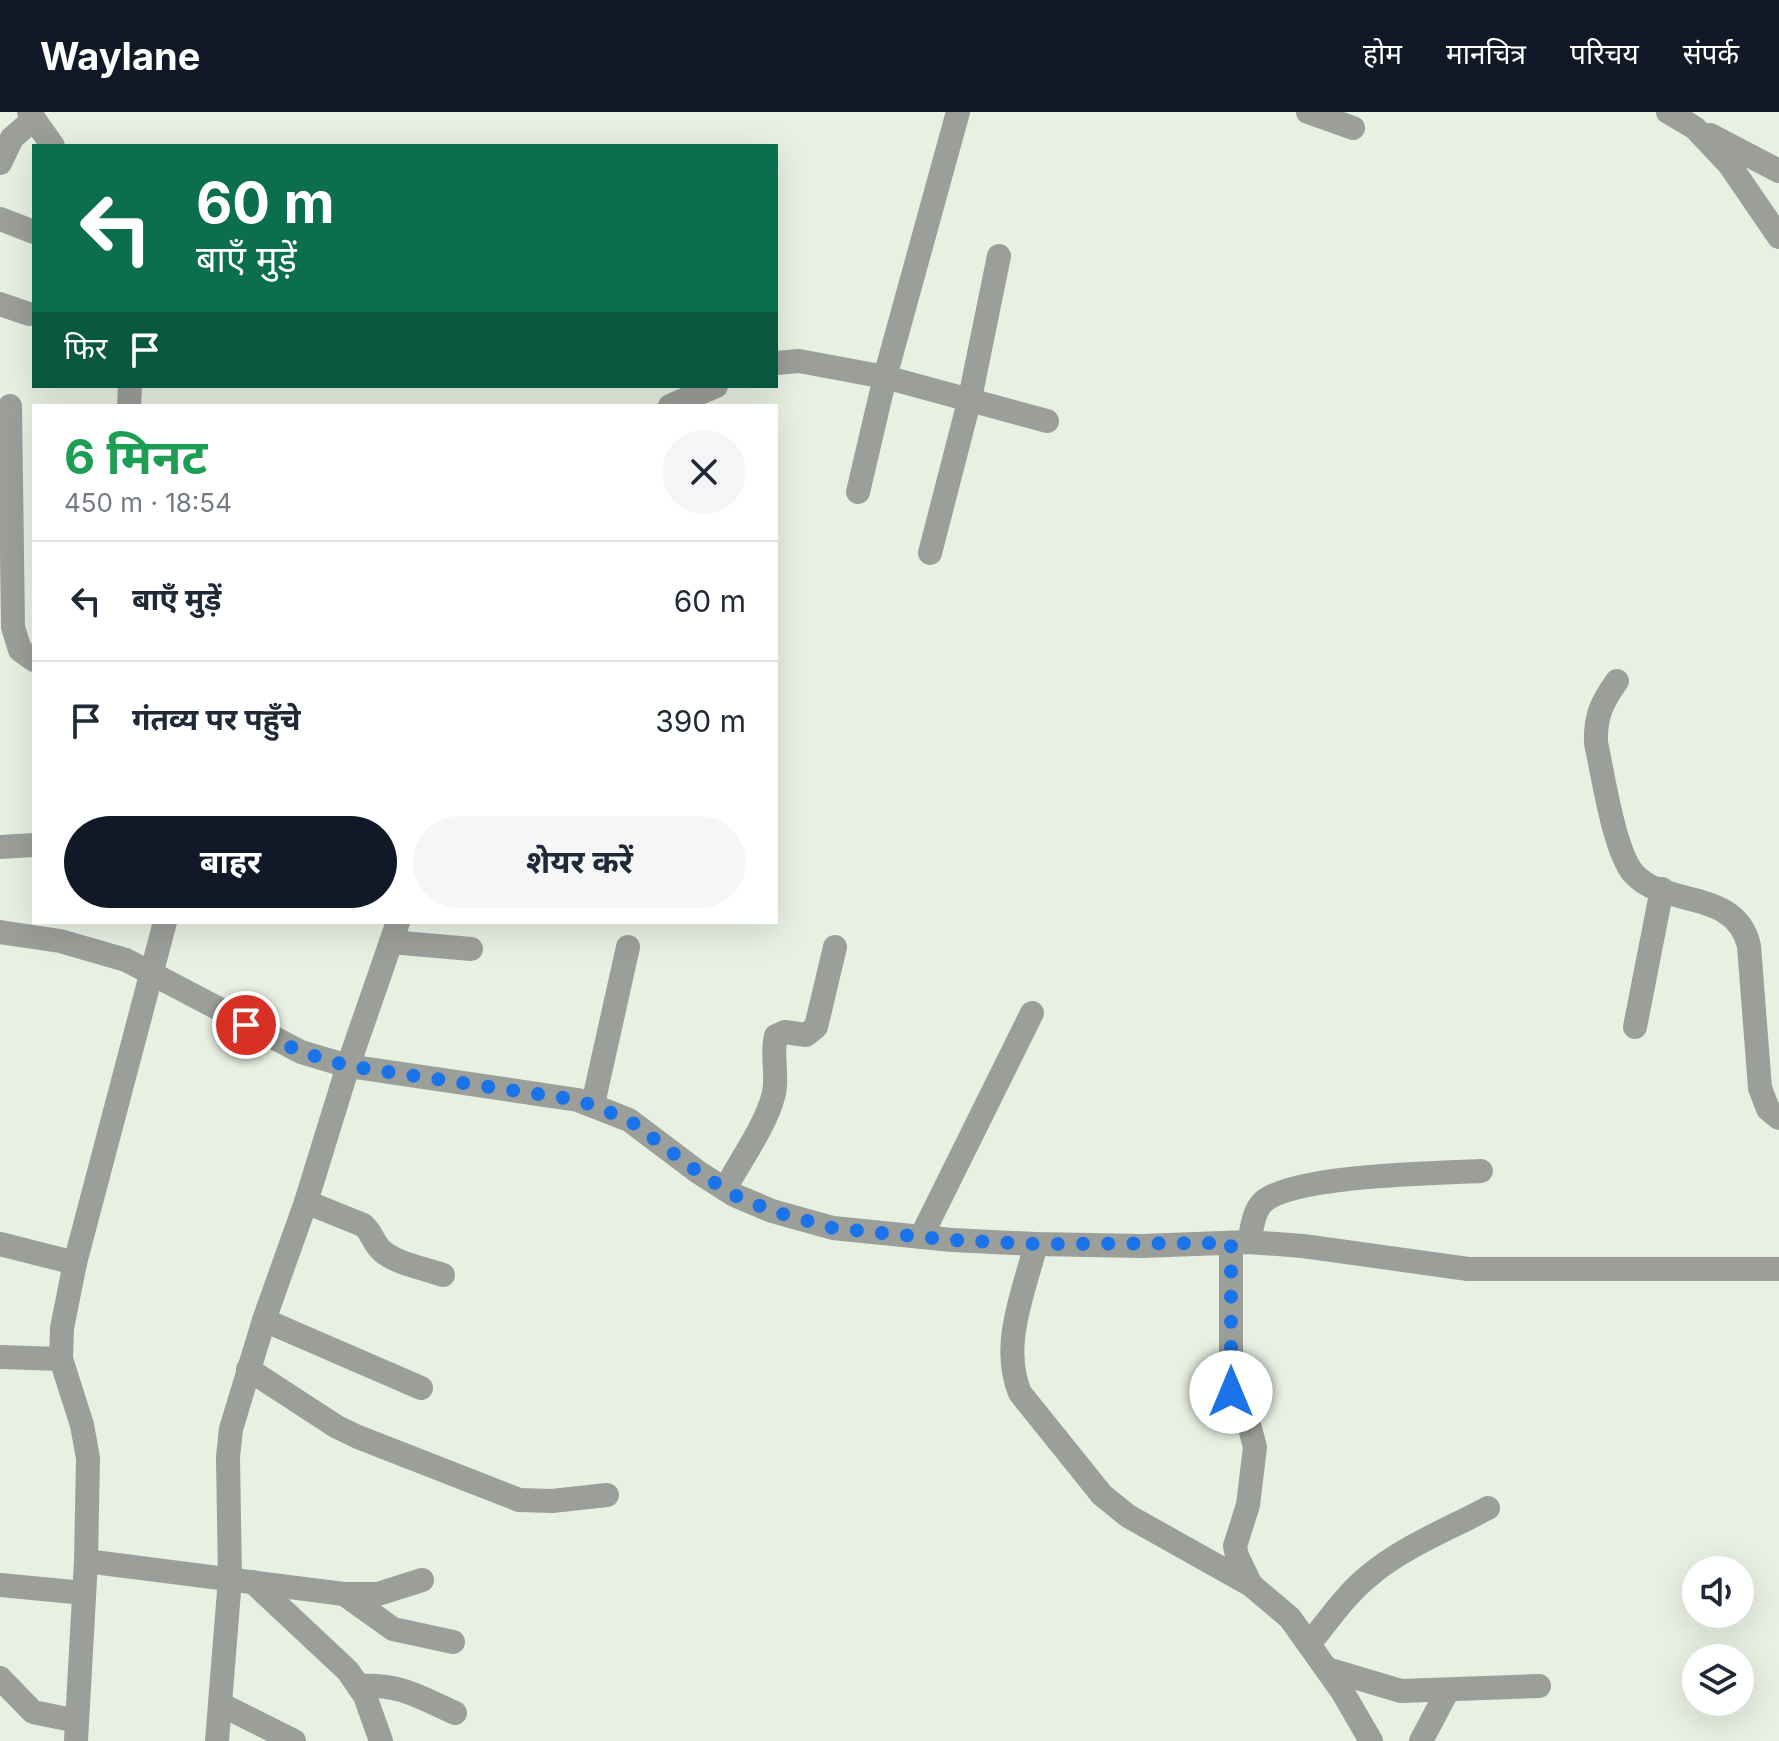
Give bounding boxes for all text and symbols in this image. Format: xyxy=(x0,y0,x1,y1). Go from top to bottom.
text: Waylane xyxy=(40,33,200,79)
text: होम xyxy=(1363,37,1402,71)
text: मानचित्र xyxy=(1446,37,1526,71)
text: परिचय xyxy=(1570,37,1639,71)
text: संपर्क xyxy=(1683,37,1739,71)
text: 60 m xyxy=(196,169,335,237)
icon: left xyxy=(64,176,168,280)
text: बाएँ मुड़ें xyxy=(196,237,297,281)
icon: arrive xyxy=(123,328,167,372)
text: फिर xyxy=(64,330,107,366)
text: 6 मिनट xyxy=(64,427,207,486)
button: close xyxy=(662,430,746,514)
text: 450 m · 18:54 xyxy=(64,487,232,518)
icon: left xyxy=(64,579,108,623)
text: बाएँ मुड़ें xyxy=(132,581,221,617)
text: 60 m xyxy=(674,583,746,619)
icon: arrive xyxy=(64,699,108,743)
text: गंतव्य पर पहुँचे xyxy=(132,701,300,737)
text: 390 m xyxy=(655,703,746,739)
button: बाहर xyxy=(64,816,397,908)
button: शेयर करें xyxy=(413,816,746,908)
pin xyxy=(212,991,280,1059)
icon: arrive xyxy=(224,1003,268,1047)
position arrow xyxy=(1189,1350,1273,1434)
map controls xyxy=(1682,1556,1754,1716)
button: sound xyxy=(1682,1556,1754,1628)
button: layers xyxy=(1682,1644,1754,1716)

